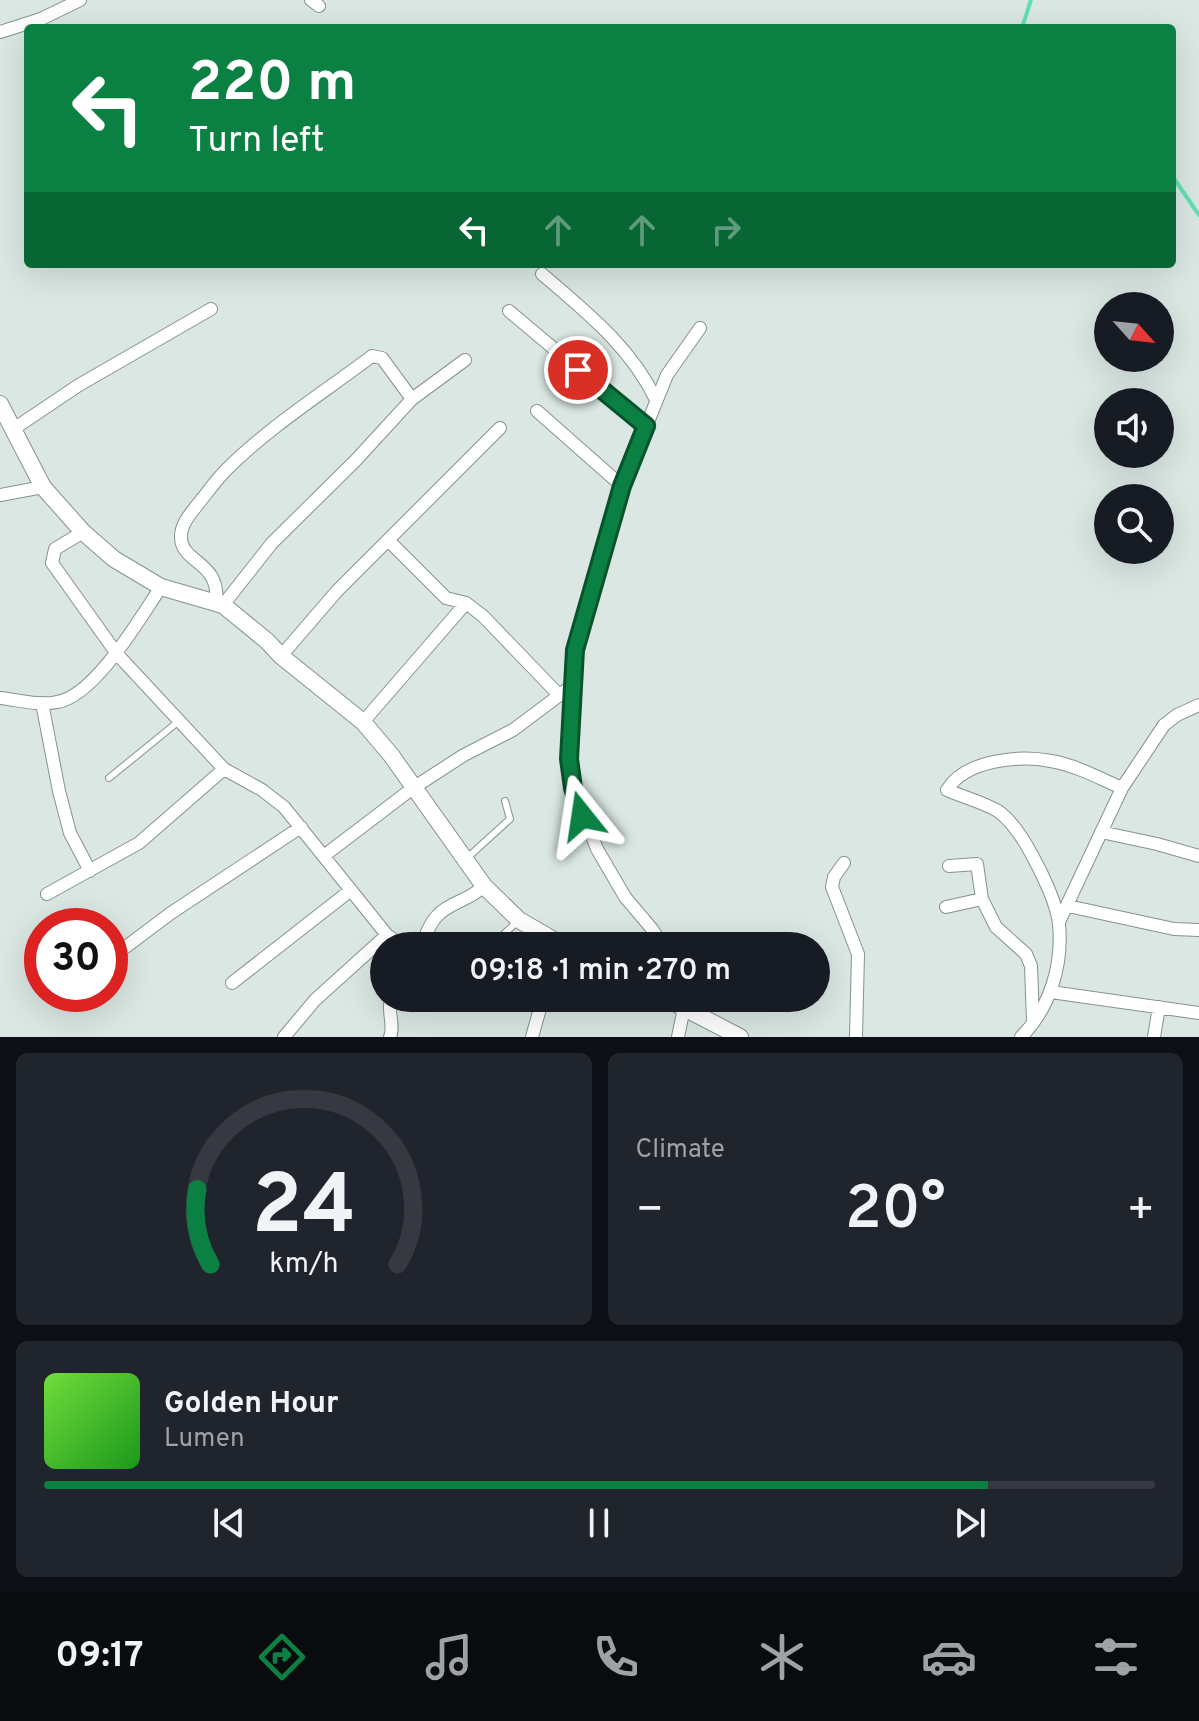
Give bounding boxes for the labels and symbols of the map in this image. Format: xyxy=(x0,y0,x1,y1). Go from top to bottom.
north arrow xyxy=(1094,292,1174,372)
pin xyxy=(544,336,612,404)
position arrow xyxy=(540,774,624,858)
speed limit sign: 30 xyxy=(24,908,128,1012)

